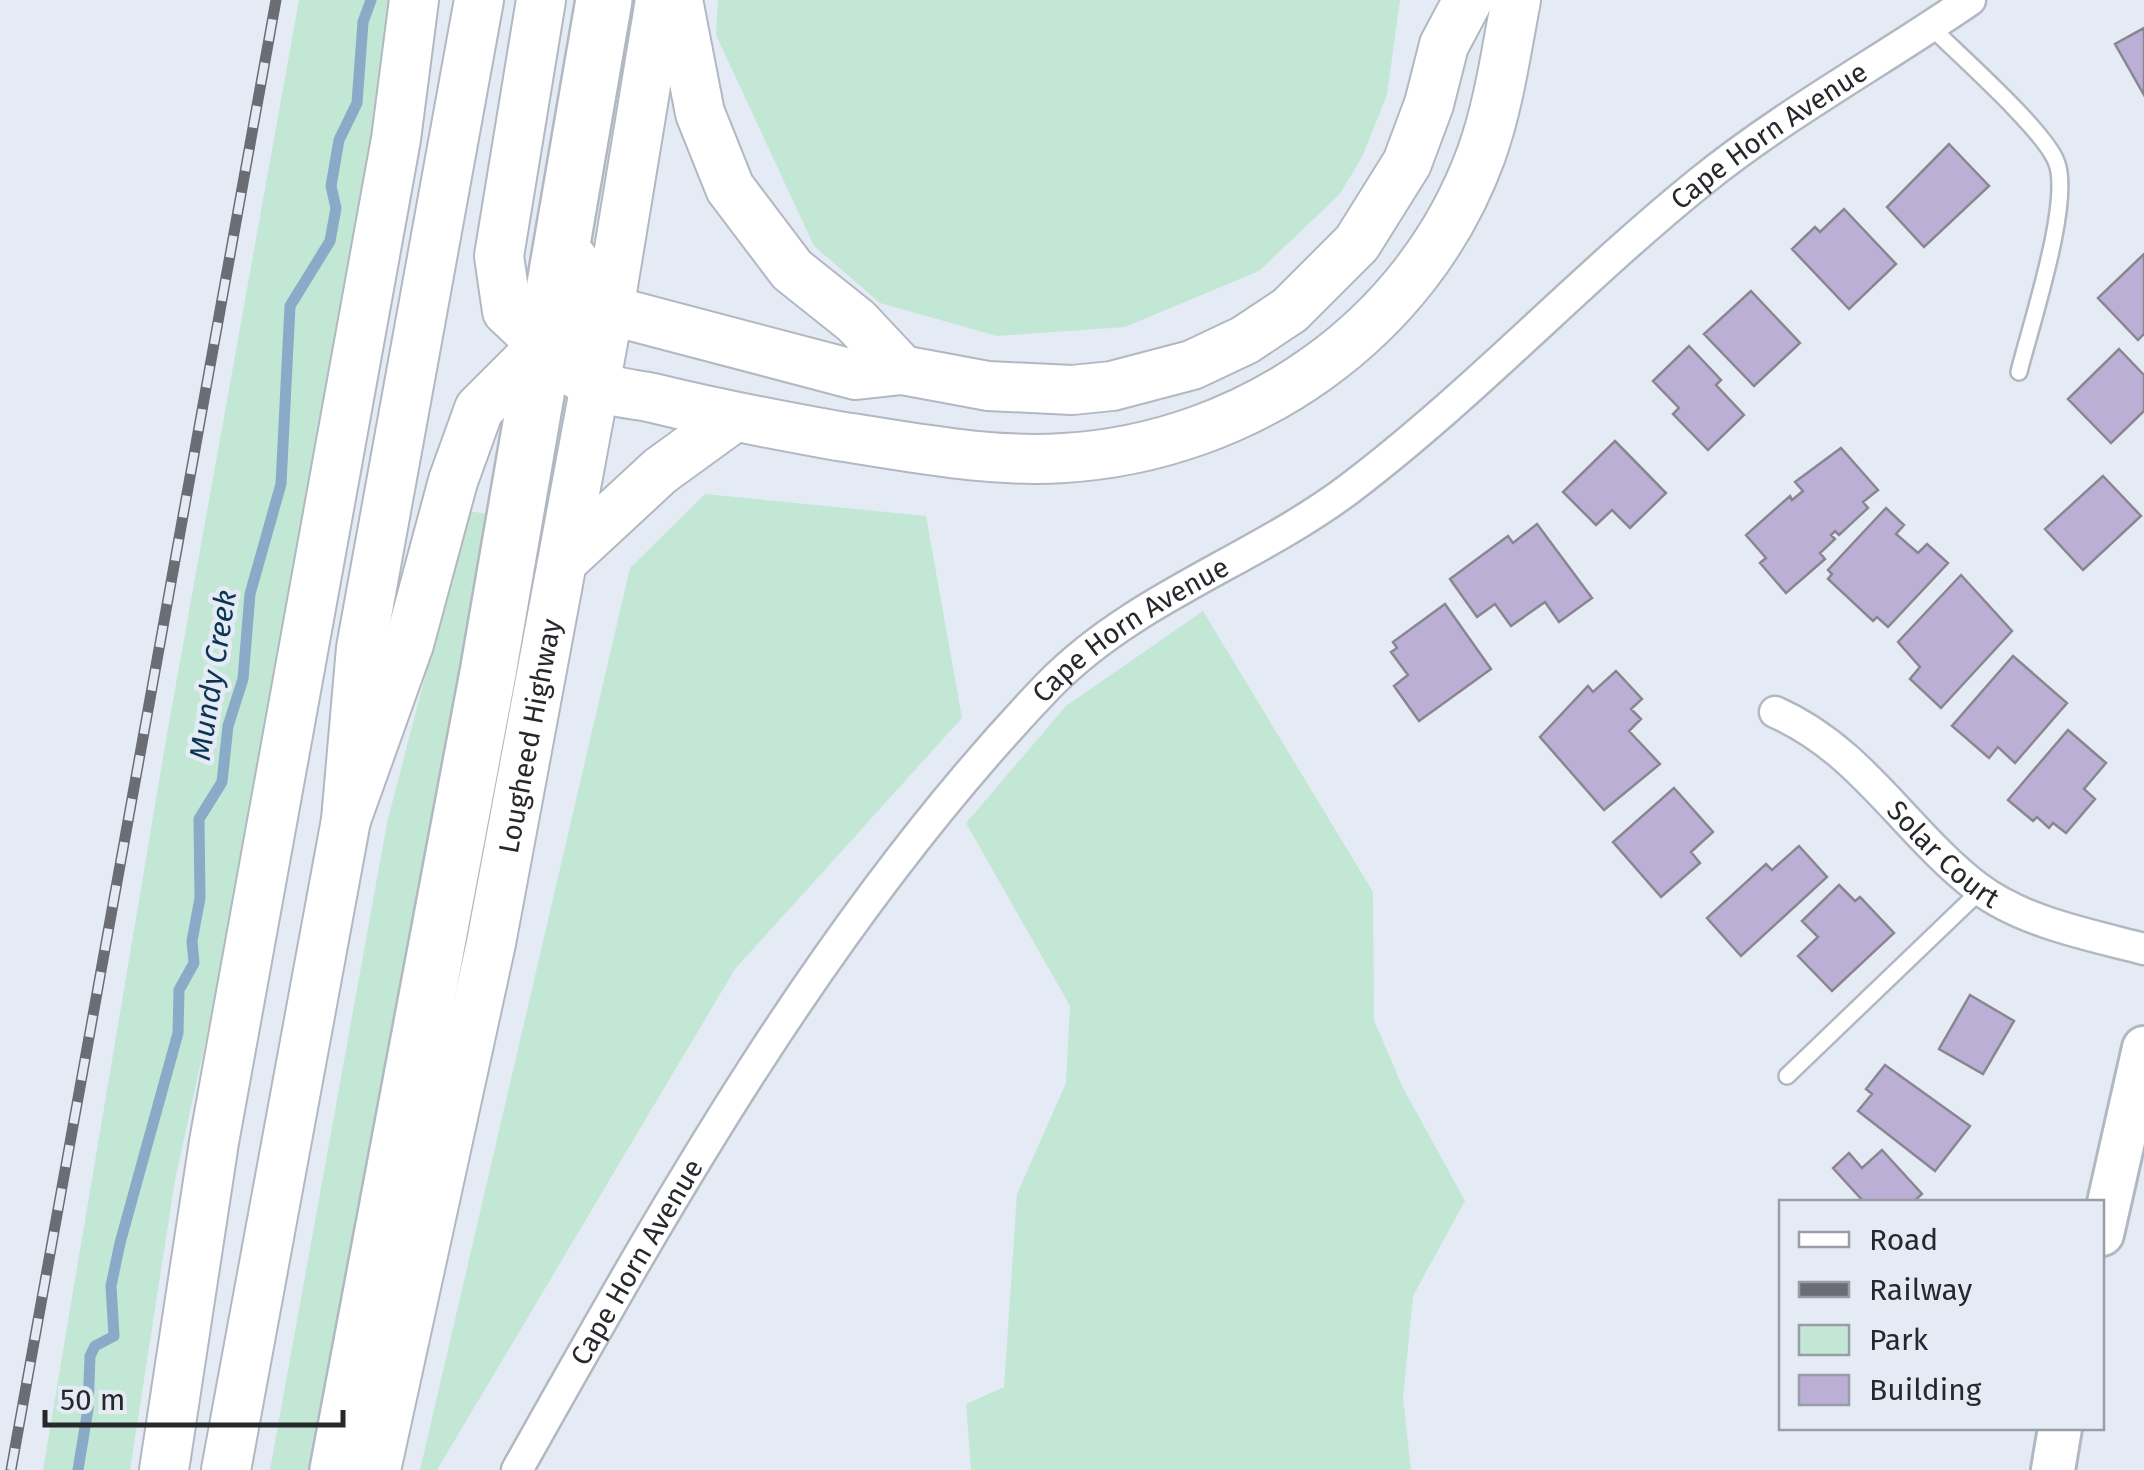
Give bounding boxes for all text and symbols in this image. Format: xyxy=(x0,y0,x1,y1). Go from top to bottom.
street label: Cape Horn Avenue xyxy=(1664,55,1873,216)
street label: Cape Horn Avenue xyxy=(1025,550,1234,709)
water label: Mundy Creek xyxy=(182,587,244,763)
street label: Lougheed Highway xyxy=(492,616,568,856)
street label: Solar Court xyxy=(1881,794,2006,915)
street label: Cape Horn Avenue xyxy=(563,1153,709,1371)
legend xyxy=(1779,1200,2104,1430)
text: Road xyxy=(1869,1222,1938,1258)
text: Railway xyxy=(1869,1272,1972,1308)
text: Park xyxy=(1869,1322,1929,1358)
scale bar xyxy=(45,1365,342,1427)
text: Building xyxy=(1869,1372,1982,1408)
text: 50 m xyxy=(60,1382,125,1418)

